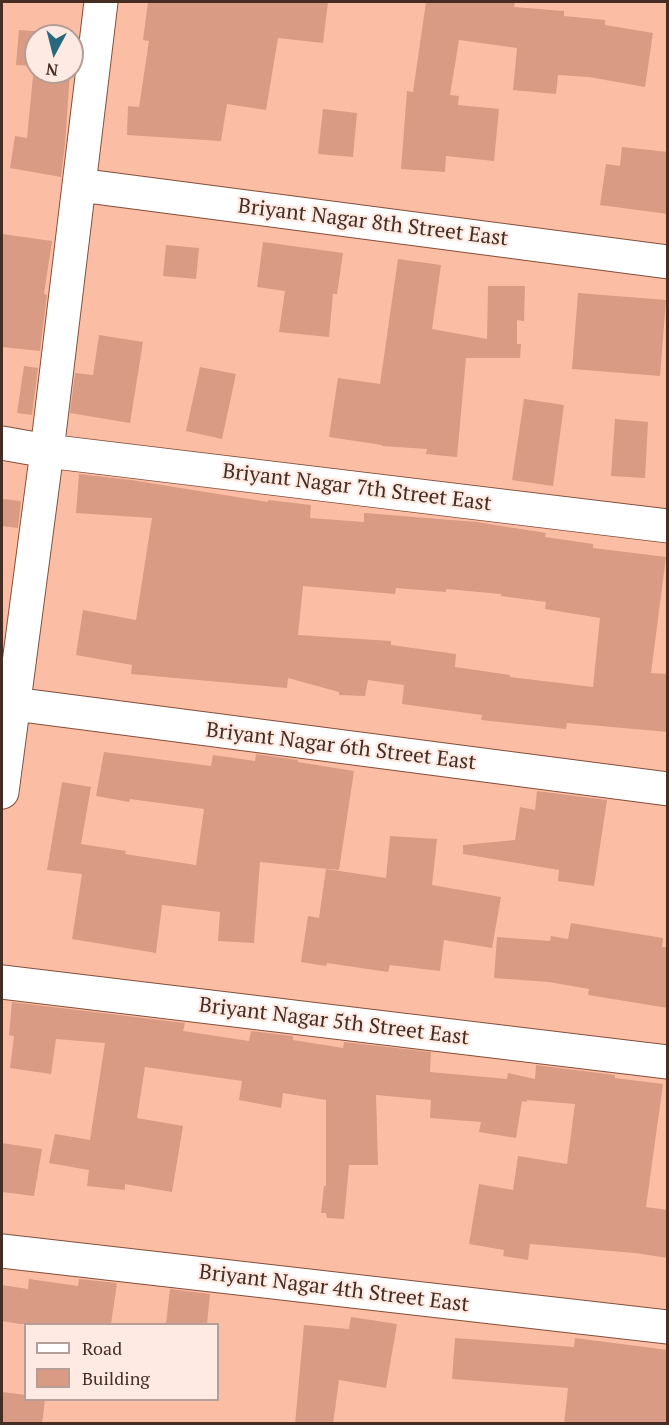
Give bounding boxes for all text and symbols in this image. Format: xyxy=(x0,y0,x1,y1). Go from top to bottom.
north arrow xyxy=(24,24,84,84)
text: N xyxy=(45,58,59,82)
street label: Briyant Nagar 8th Street East xyxy=(237,194,509,252)
street label: Briyant Nagar 7th Street East xyxy=(221,459,493,517)
street label: Briyant Nagar 6th Street East xyxy=(205,718,477,776)
street label: Briyant Nagar 5th Street East xyxy=(198,993,470,1051)
street label: Briyant Nagar 4th Street East xyxy=(198,1260,470,1318)
legend xyxy=(24,1323,219,1401)
text: Road xyxy=(82,1336,122,1360)
text: Building xyxy=(82,1366,150,1390)

